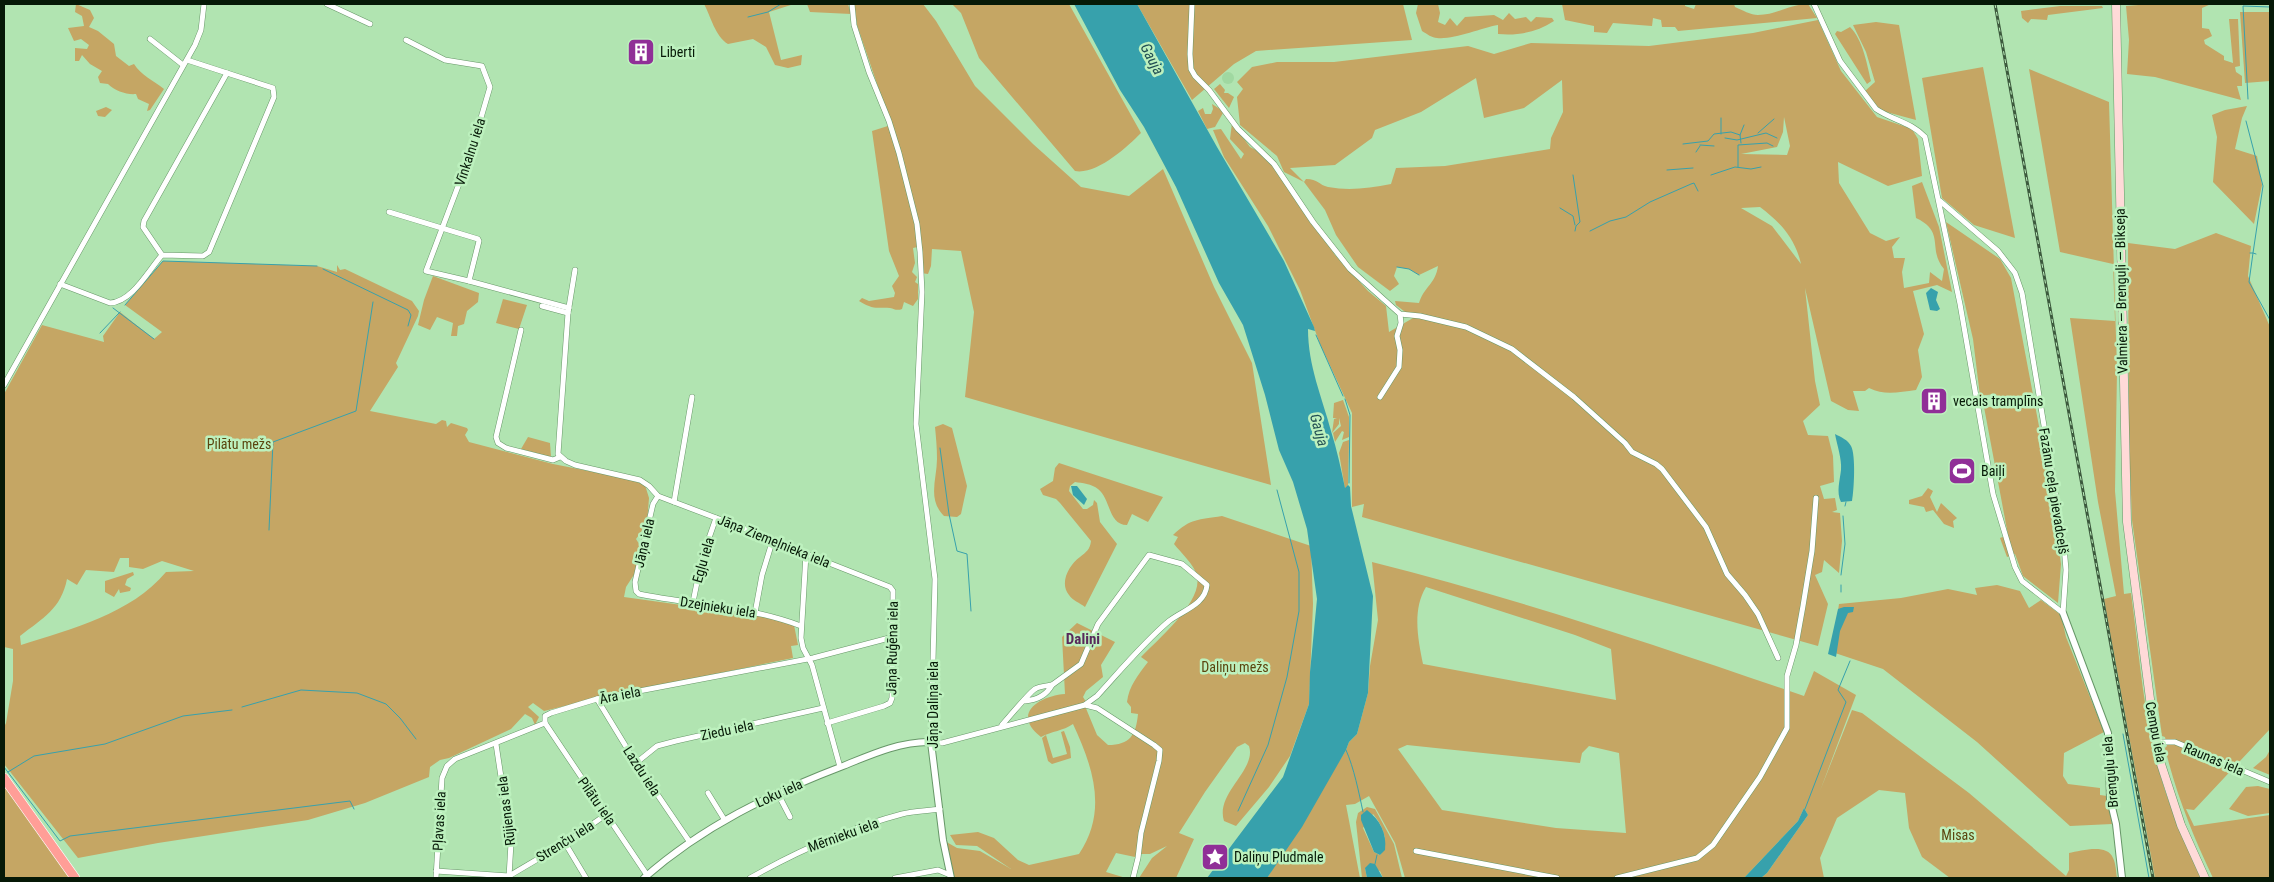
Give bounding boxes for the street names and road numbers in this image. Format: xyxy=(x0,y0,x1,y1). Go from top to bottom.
street label: Vīnkalnu iela xyxy=(451,116,489,188)
street label: Valmiera — Brenguļi — Bikseja xyxy=(2112,208,2131,374)
street label: Fazānu ceļa pievadceļš xyxy=(2035,427,2072,555)
street label: Jāņa Ziemeļnieka iela xyxy=(715,511,833,572)
street label: Jāņa iela xyxy=(631,517,658,569)
street label: Egļu iela xyxy=(689,535,718,585)
street label: Dzejnieku iela xyxy=(679,593,757,621)
street label: Jāņa Ruģēna iela xyxy=(883,601,902,695)
street label: Jāņa Daliņa iela xyxy=(925,661,942,749)
street label: Āra iela xyxy=(598,683,642,707)
street label: Cempu iela xyxy=(2142,700,2170,764)
street label: Ziedu iela xyxy=(699,717,755,743)
street label: Brenguļu iela xyxy=(2099,736,2122,808)
street label: Raunas iela xyxy=(2182,739,2246,779)
street label: Lazdu iela xyxy=(620,743,664,799)
street label: Pilātu iela xyxy=(575,774,619,828)
street label: Rūjienas iela xyxy=(494,775,518,847)
street label: Loku iela xyxy=(753,776,805,810)
street label: Pļavas iela xyxy=(429,791,450,851)
street label: Mērnieku iela xyxy=(806,815,880,855)
street label: Strenču iela xyxy=(533,817,597,865)

